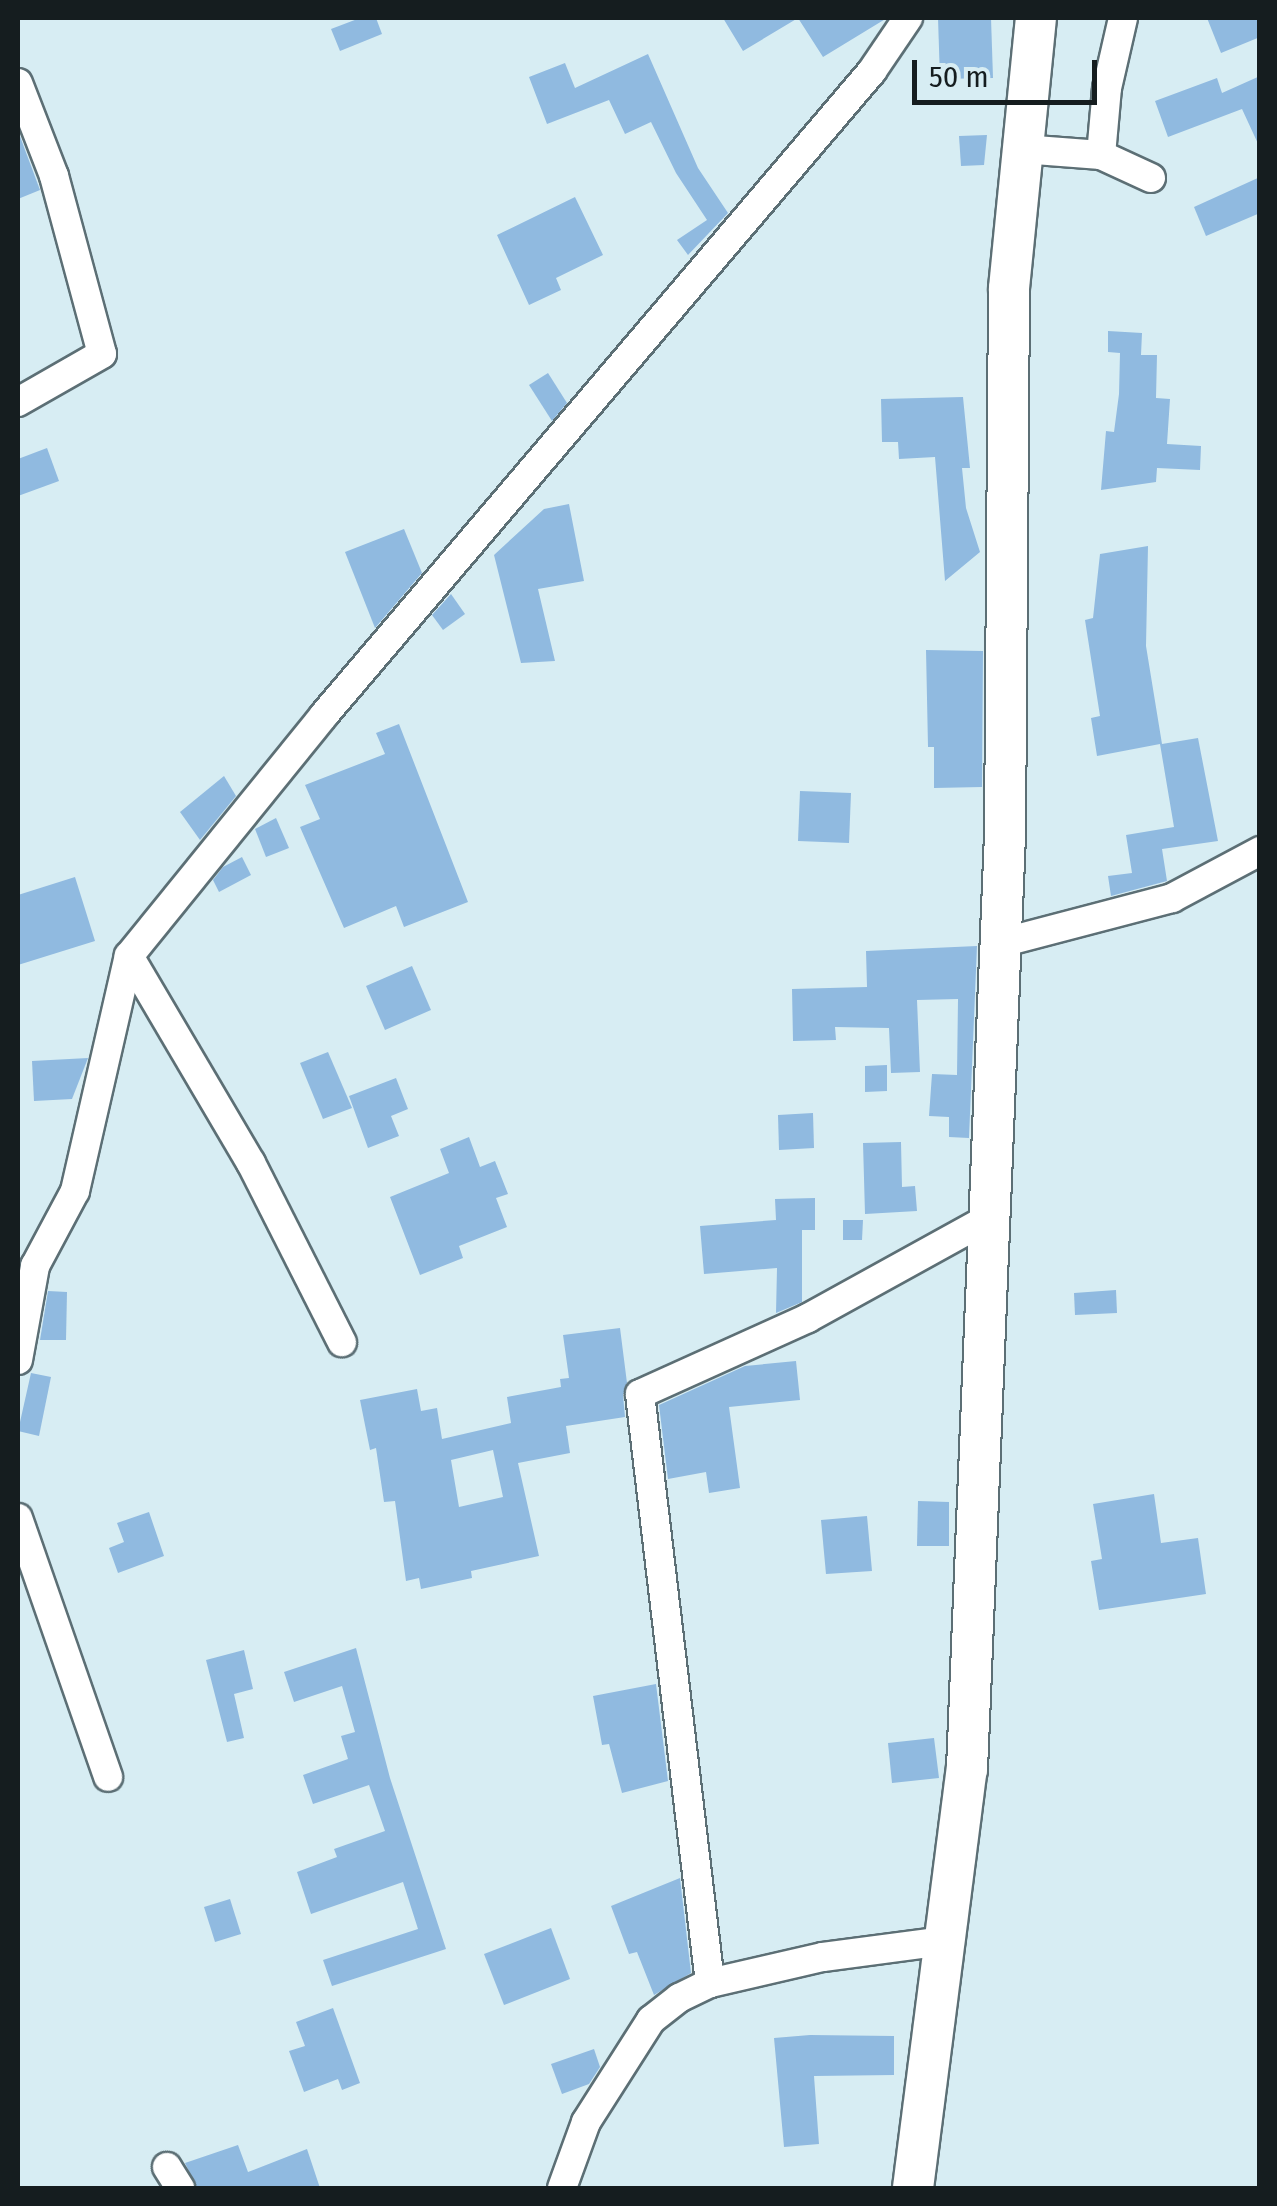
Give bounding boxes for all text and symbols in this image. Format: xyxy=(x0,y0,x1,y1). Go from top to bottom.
scale bar xyxy=(917,40,1102,102)
text: 50 m xyxy=(929,59,989,95)

